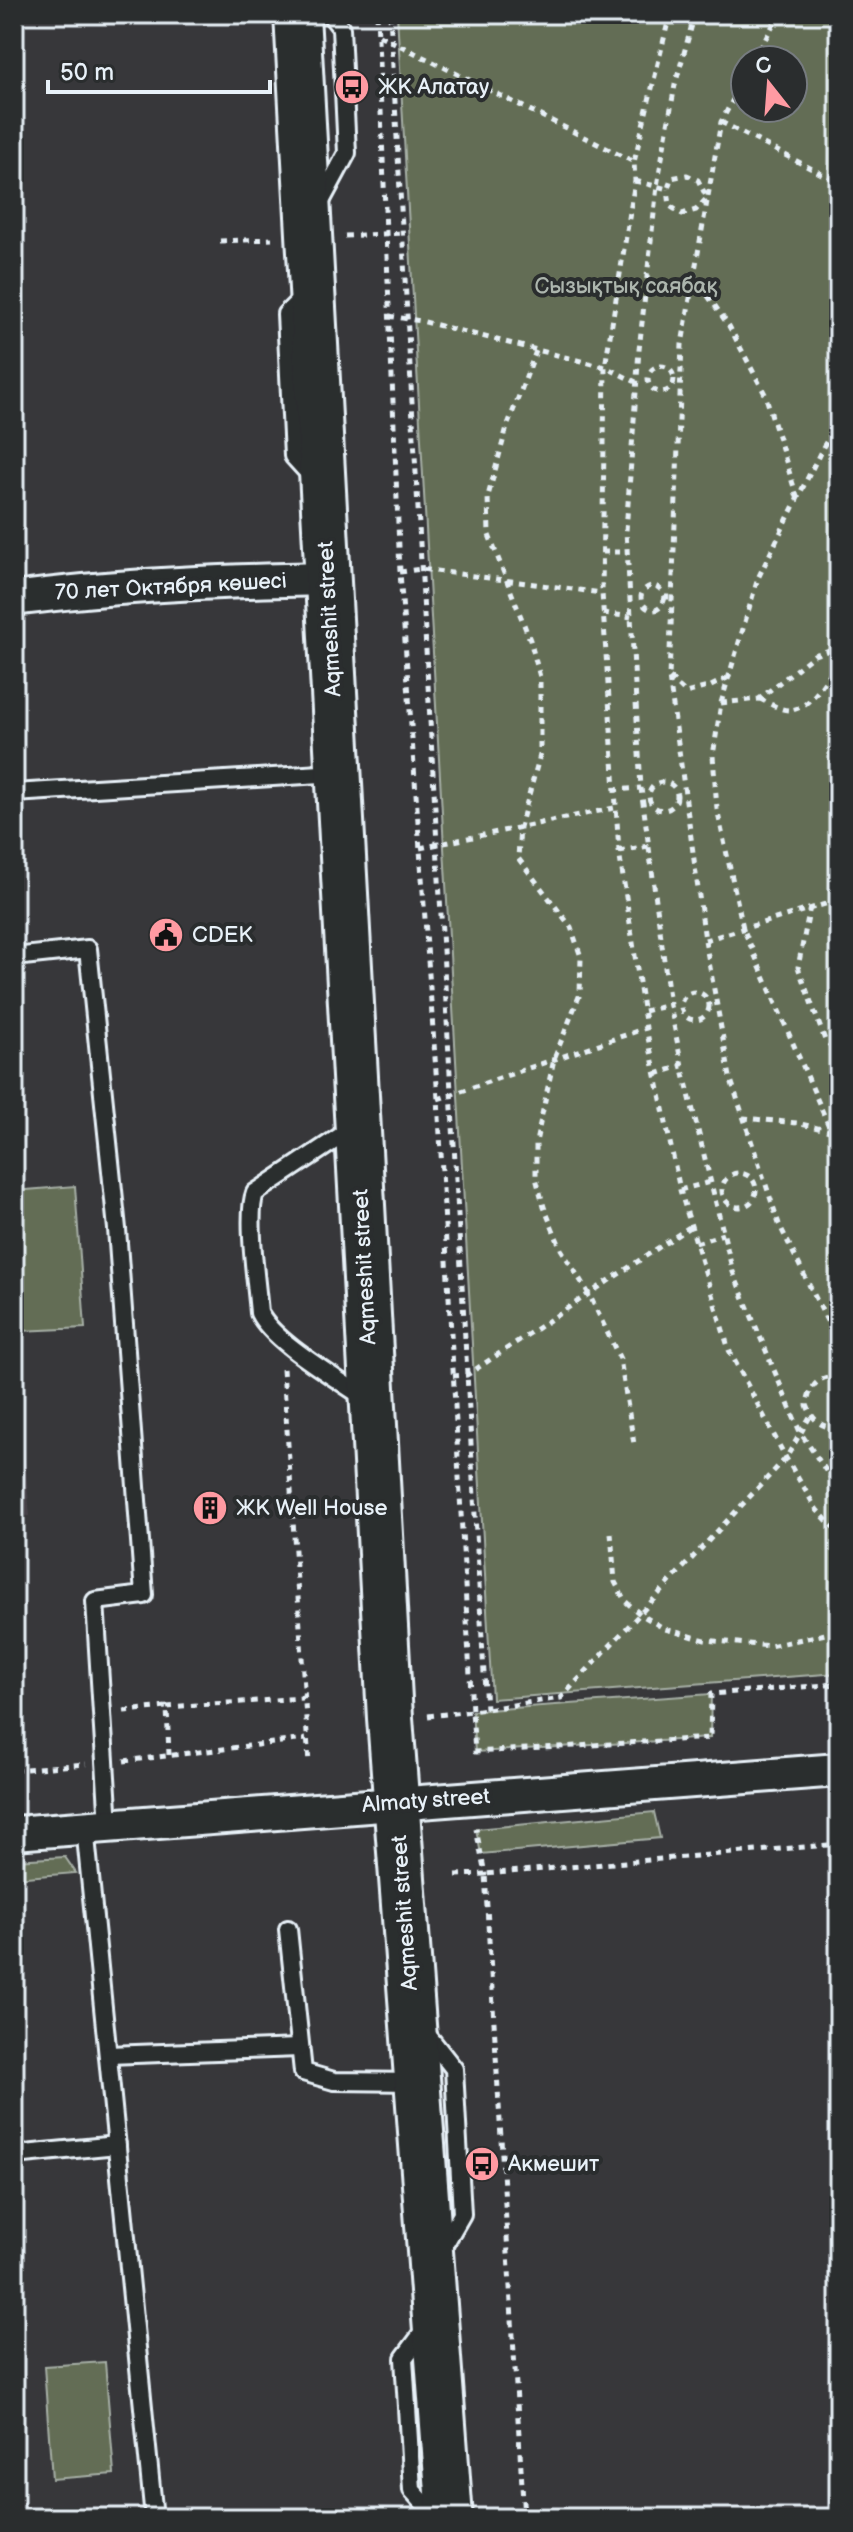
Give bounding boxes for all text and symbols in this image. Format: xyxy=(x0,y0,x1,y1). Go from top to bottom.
scale bar xyxy=(48,44,270,94)
north arrow xyxy=(729,44,809,124)
text: С xyxy=(752,51,775,81)
text: 50 m xyxy=(60,58,114,87)
bus stop icon: ЖК Алатау xyxy=(333,68,371,106)
place label: ЖК Алатау xyxy=(378,74,489,101)
park label: Сызықтық саябақ xyxy=(534,273,718,300)
street label: Aqmeshit street xyxy=(312,540,348,698)
street label: 70 лет Октября көшесі xyxy=(54,567,288,607)
public building icon: CDEK xyxy=(147,916,185,954)
place label: CDEK xyxy=(192,922,253,949)
street label: Aqmeshit street xyxy=(347,1188,383,1346)
building icon: ЖК Well House xyxy=(191,1489,229,1527)
place label: ЖК Well House xyxy=(236,1495,388,1522)
street label: Almaty street xyxy=(361,1783,491,1819)
street label: Aqmeshit street xyxy=(386,1834,424,1992)
bus stop icon: Акмешит xyxy=(463,2145,501,2183)
place label: Акмешит xyxy=(507,2151,600,2178)

